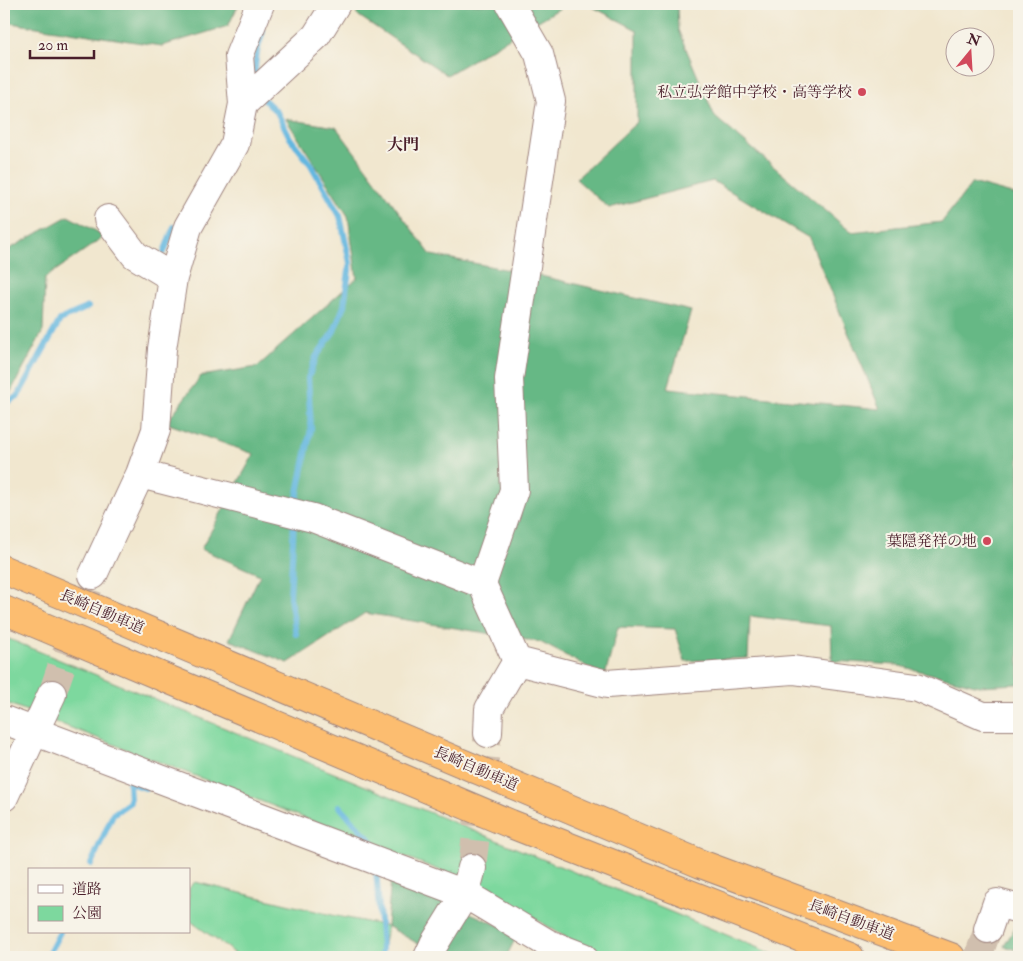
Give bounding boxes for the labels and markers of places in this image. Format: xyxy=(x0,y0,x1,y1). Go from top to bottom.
place label: 私立弘学館中学校・高等学校 xyxy=(657,83,852,102)
marker: 私立弘学館中学校・高等学校 xyxy=(856,86,868,98)
place label: 葉隠発祥の地 xyxy=(887,532,977,551)
marker: 葉隠発祥の地 xyxy=(981,535,993,547)

